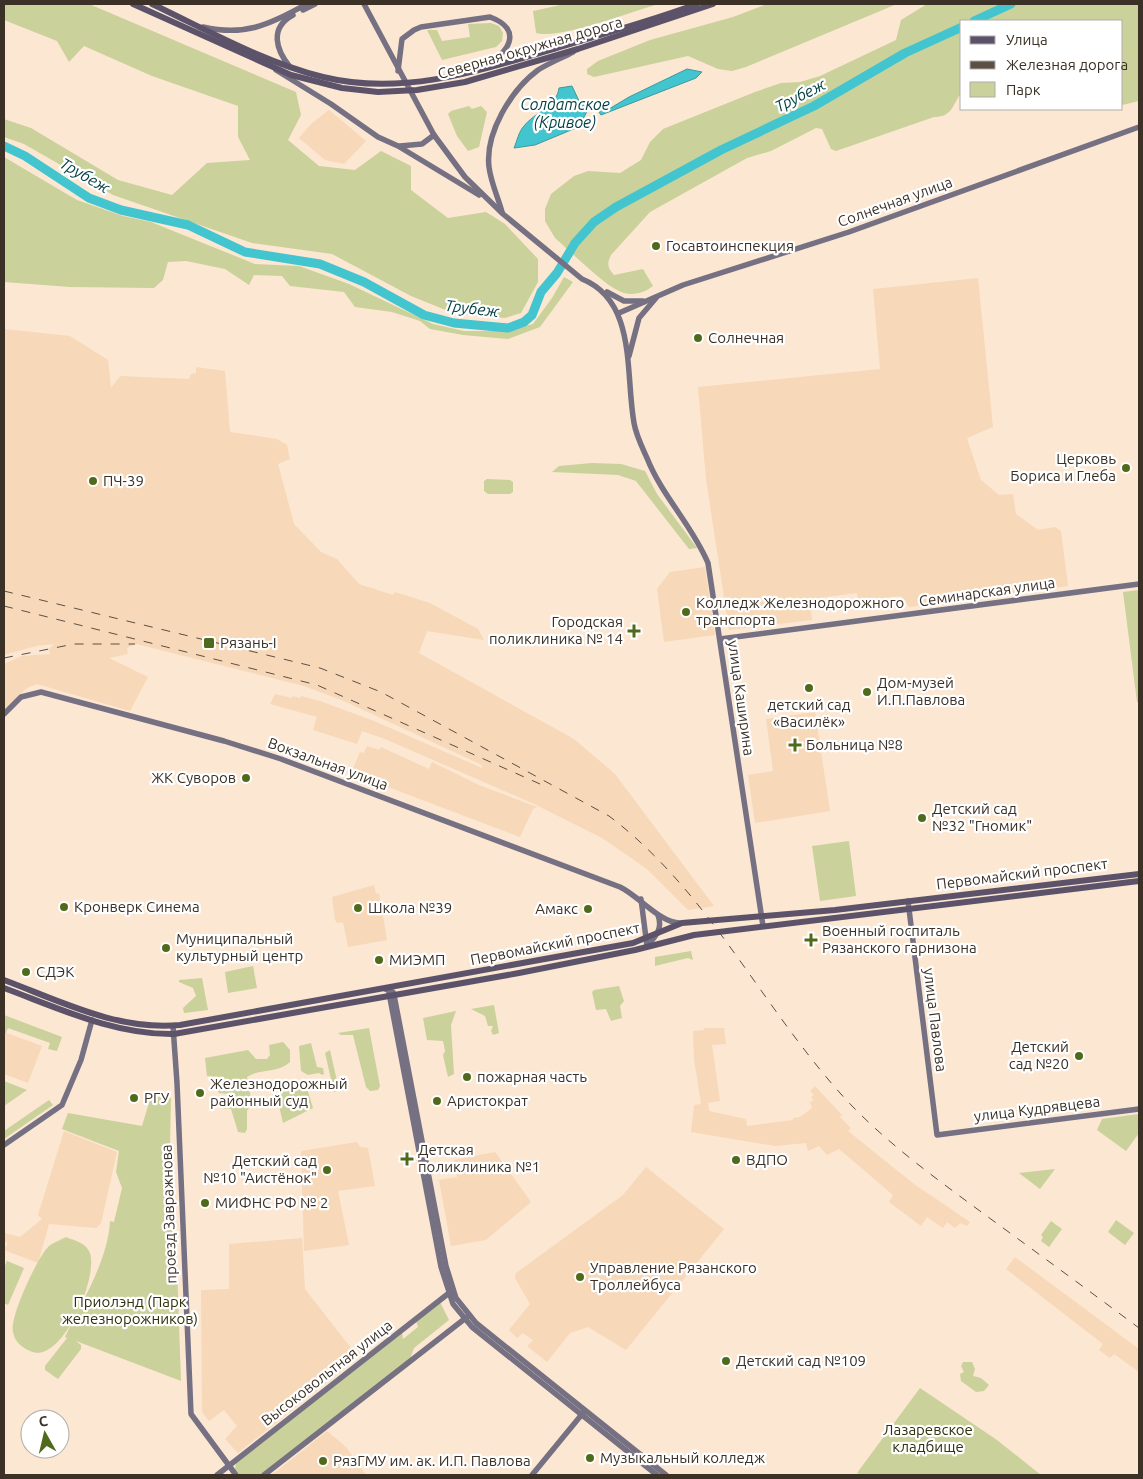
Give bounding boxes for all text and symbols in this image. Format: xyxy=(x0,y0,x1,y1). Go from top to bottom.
street label: Северная окружная дорога xyxy=(436,13,624,82)
legend xyxy=(960,20,1123,110)
text: Улица xyxy=(1006,31,1048,48)
text: Железная дорога xyxy=(1006,56,1128,73)
water label: Трубеж xyxy=(772,74,829,115)
text: Парк xyxy=(1006,81,1041,98)
water label: Солдатское (Кривое) xyxy=(520,95,610,132)
water label: Трубеж xyxy=(57,154,113,197)
street label: Солнечная улица xyxy=(835,173,954,230)
place label: Госавтоинспекция xyxy=(666,237,794,254)
marker: Госавтоинспекция xyxy=(650,240,662,252)
water label: Трубеж xyxy=(444,296,500,320)
place label: Солнечная xyxy=(708,329,784,346)
marker: Солнечная xyxy=(692,332,704,344)
place label: Церковь Бориса и Глеба xyxy=(1010,450,1116,484)
marker: Церковь Бориса и Глеба xyxy=(1120,462,1132,474)
place label: ПЧ-39 xyxy=(103,472,144,489)
marker: ПЧ-39 xyxy=(87,475,99,487)
street label: Семинарская улица xyxy=(918,574,1056,609)
place label: Колледж Железнодорожного транспорта xyxy=(696,594,904,628)
marker: Колледж Железнодорожного транспорта xyxy=(680,606,692,618)
place label: Городская поликлиника № 14 xyxy=(489,613,623,647)
marker: Городская поликлиника № 14 xyxy=(627,624,641,638)
place label: Рязань-I xyxy=(220,634,277,651)
marker: Рязань-I xyxy=(202,636,216,650)
street label: улица Каширина xyxy=(725,639,758,757)
place label: Дом-музей И.П.Павлова xyxy=(877,674,965,708)
marker: детский сад «Василёк» xyxy=(803,682,815,694)
marker: Дом-музей И.П.Павлова xyxy=(861,686,873,698)
place label: детский сад «Василёк» xyxy=(767,696,851,730)
street label: Вокзальная улица xyxy=(266,734,391,793)
place label: Больница №8 xyxy=(806,736,903,753)
marker: Больница №8 xyxy=(788,738,802,752)
place label: ЖК Суворов xyxy=(151,769,236,786)
marker: ЖК Суворов xyxy=(240,772,252,784)
place label: Детский сад №32 "Гномик" xyxy=(932,800,1032,834)
marker: Детский сад №32 "Гномик" xyxy=(916,812,928,824)
street label: Первомайский проспект xyxy=(935,855,1109,892)
place label: Кронверк Синема xyxy=(74,898,200,915)
place label: Школа №39 xyxy=(368,899,452,916)
place label: Амакс xyxy=(535,900,578,917)
marker: Кронверк Синема xyxy=(58,901,70,913)
marker: Школа №39 xyxy=(352,902,364,914)
marker: Амакс xyxy=(582,903,594,915)
street label: Первомайский проспект xyxy=(469,919,641,968)
place label: Военный госпиталь Рязанского гарнизона xyxy=(822,922,977,956)
place label: Муниципальный культурный центр xyxy=(176,930,303,964)
marker: Военный госпиталь Рязанского гарнизона xyxy=(804,933,818,947)
marker: Муниципальный культурный центр xyxy=(160,942,172,954)
place label: МИЭМП xyxy=(389,951,445,968)
marker: МИЭМП xyxy=(373,954,385,966)
place label: СДЭК xyxy=(36,963,74,980)
marker: СДЭК xyxy=(20,966,32,978)
street label: улица Павлова xyxy=(921,967,950,1073)
place label: Детский сад №20 xyxy=(1009,1038,1069,1072)
marker: Детский сад №20 xyxy=(1073,1050,1085,1062)
place label: пожарная часть xyxy=(477,1068,587,1085)
marker: пожарная часть xyxy=(461,1071,473,1083)
place label: Железнодорожный районный суд xyxy=(210,1075,348,1109)
marker: Железнодорожный районный суд xyxy=(194,1087,206,1099)
place label: РГУ xyxy=(144,1089,170,1106)
marker: РГУ xyxy=(128,1092,140,1104)
place label: Аристократ xyxy=(447,1092,528,1109)
street label: улица Кудрявцева xyxy=(973,1092,1101,1125)
marker: Аристократ xyxy=(431,1095,443,1107)
place label: Детская поликлиника №1 xyxy=(418,1141,540,1175)
street label: проезд Завражнова xyxy=(158,1144,179,1284)
place label: ВДПО xyxy=(746,1151,788,1168)
place label: Детский сад №10 "Аистёнок" xyxy=(203,1152,317,1186)
marker: Детская поликлиника №1 xyxy=(400,1152,414,1166)
marker: ВДПО xyxy=(730,1154,742,1166)
marker: Детский сад №10 "Аистёнок" xyxy=(321,1164,333,1176)
place label: МИФНС РФ № 2 xyxy=(215,1194,328,1211)
marker: МИФНС РФ № 2 xyxy=(199,1197,211,1209)
place label: Управление Рязанского Троллейбуса xyxy=(590,1259,757,1293)
marker: Управление Рязанского Троллейбуса xyxy=(574,1271,586,1283)
park label: Приолэнд (Парк железнорожников) xyxy=(62,1293,198,1327)
street label: Высоковольтная улица xyxy=(258,1316,395,1429)
place label: Детский сад №109 xyxy=(736,1352,866,1369)
marker: Детский сад №109 xyxy=(720,1355,732,1367)
north arrow xyxy=(20,1409,70,1459)
text: С xyxy=(38,1413,49,1430)
park label: Лазаревское кладбище xyxy=(883,1421,973,1455)
place label: Музыкальный колледж xyxy=(600,1449,765,1466)
place label: РязГМУ им. ак. И.П. Павлова xyxy=(333,1452,531,1469)
marker: Музыкальный колледж xyxy=(584,1452,596,1464)
marker: РязГМУ им. ак. И.П. Павлова xyxy=(317,1455,329,1467)

